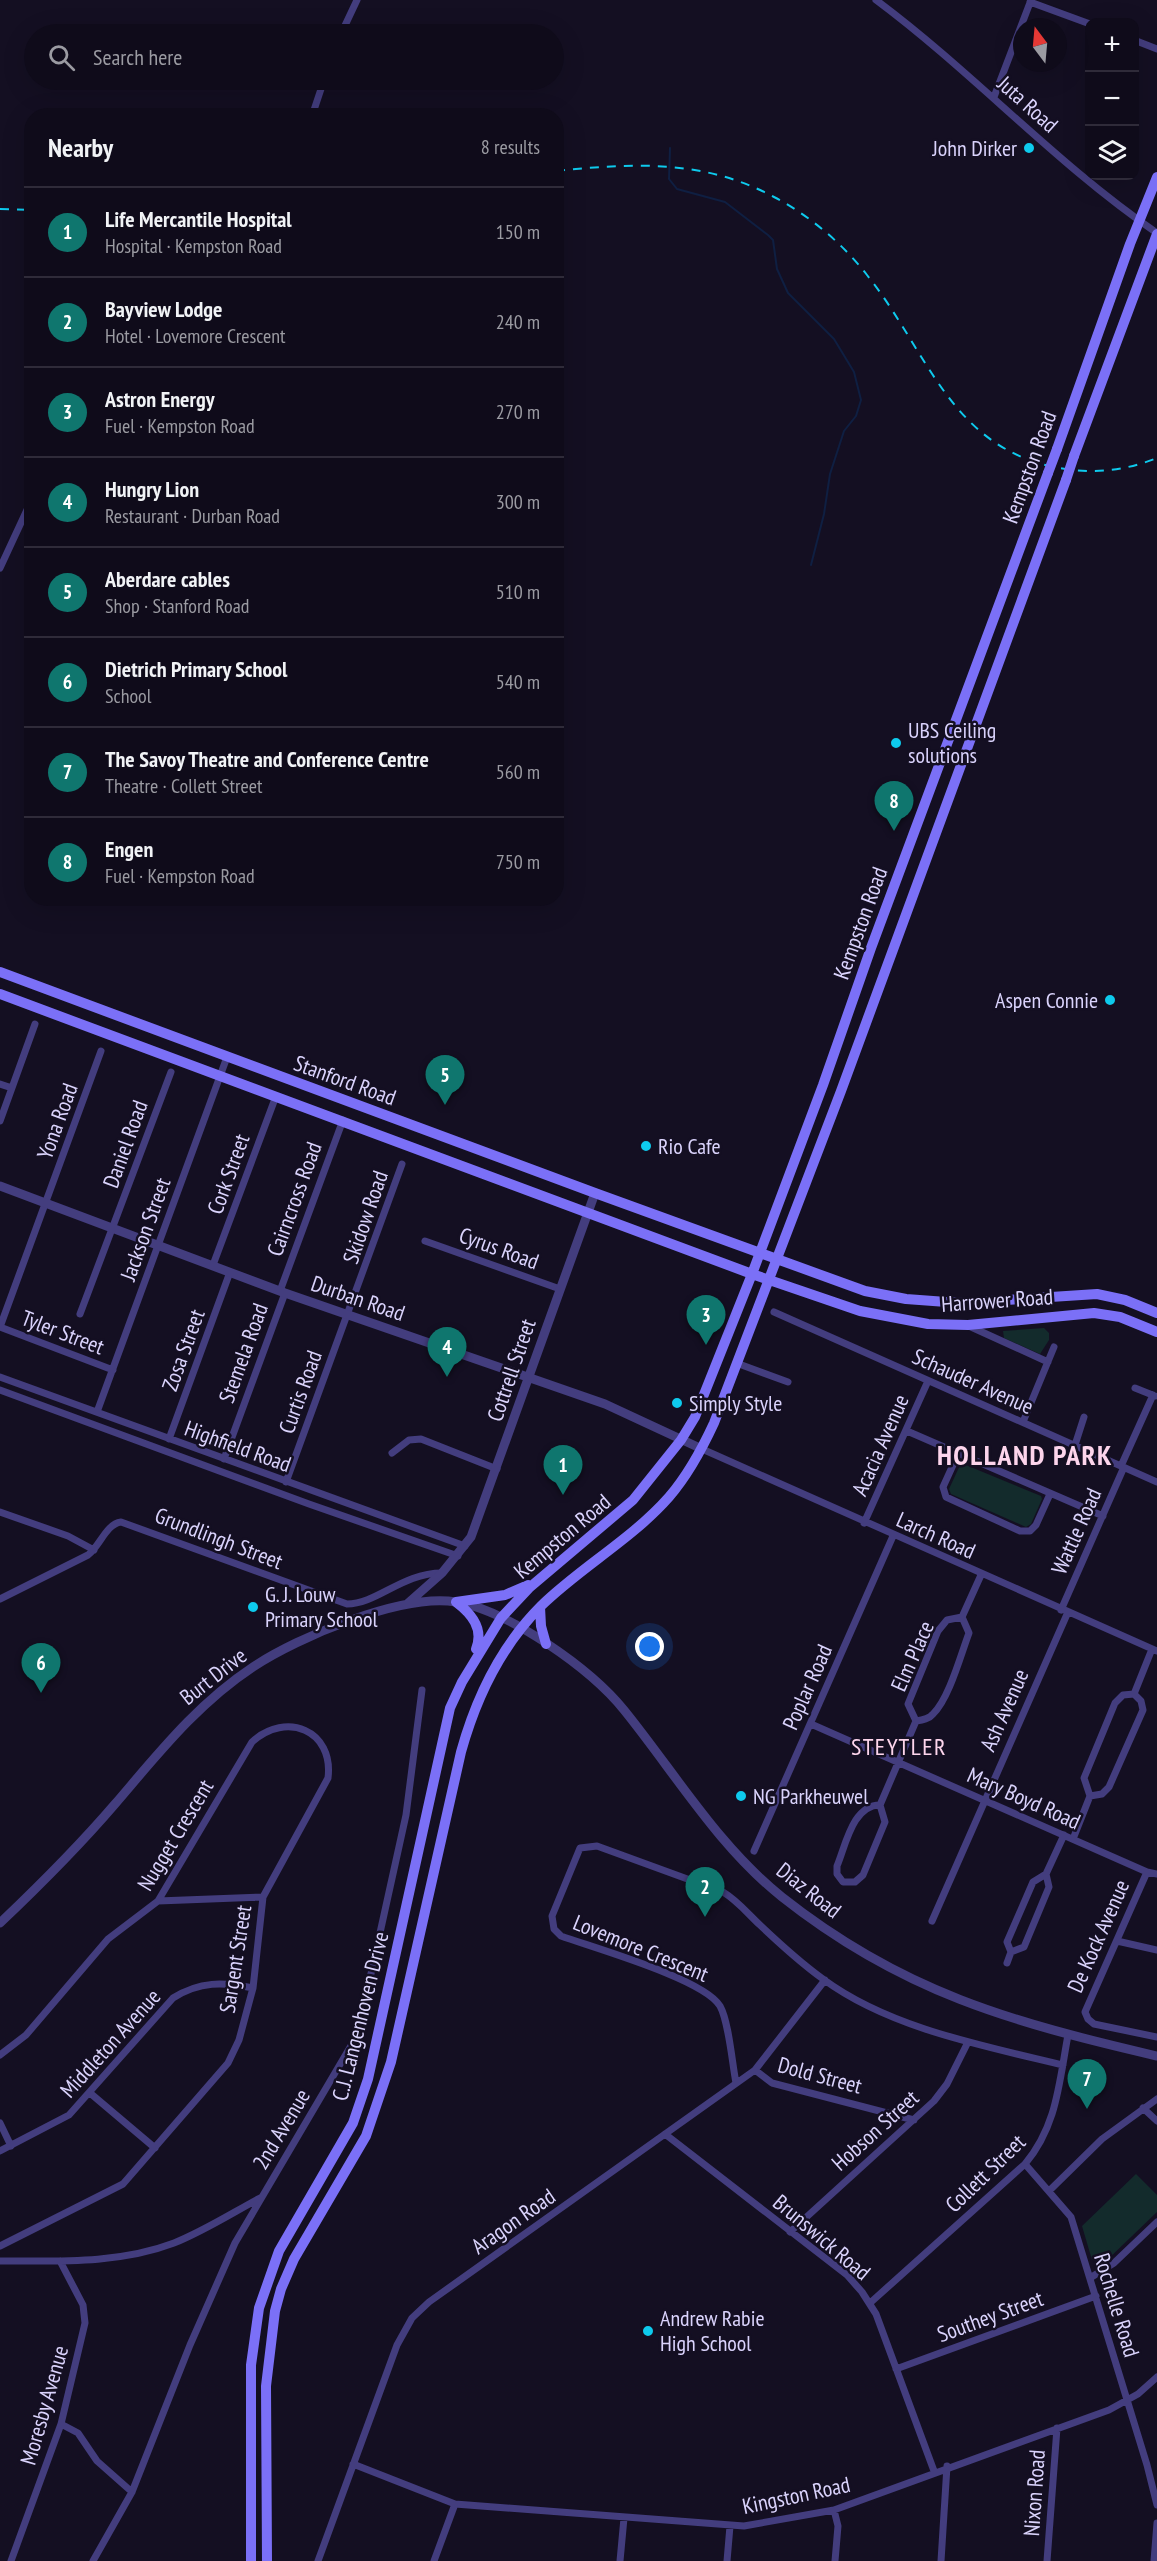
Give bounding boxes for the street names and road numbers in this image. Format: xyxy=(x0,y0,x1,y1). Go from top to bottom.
street label: Juta Road xyxy=(991,69,1064,138)
street label: Kempston Road xyxy=(996,407,1062,527)
street label: Kempston Road xyxy=(827,863,893,983)
street label: Stanford Road xyxy=(290,1049,400,1111)
street label: Yona Road xyxy=(30,1079,84,1163)
street label: Daniel Road xyxy=(96,1096,154,1192)
street label: Cork Street xyxy=(201,1130,255,1218)
street label: Cairncross Road xyxy=(260,1138,328,1260)
street label: Skidow Road xyxy=(336,1167,394,1267)
street label: Jackson Street xyxy=(113,1174,177,1285)
street label: Cyrus Road xyxy=(455,1221,543,1275)
street label: Durban Road xyxy=(307,1269,409,1327)
street label: Harrower Road xyxy=(940,1282,1054,1318)
street label: Stemela Road xyxy=(212,1299,274,1407)
street label: Tyler Street xyxy=(18,1303,108,1361)
street label: Zosa Street xyxy=(155,1305,211,1395)
street label: Cottrell Street xyxy=(480,1315,542,1425)
street label: Schauder Avenue xyxy=(908,1342,1038,1420)
street label: Curtis Road xyxy=(272,1347,328,1437)
street label: Acacia Avenue xyxy=(845,1390,915,1500)
street label: Highfield Road xyxy=(181,1414,295,1478)
street label: Wattle Road xyxy=(1045,1484,1107,1578)
street label: Kempston Road xyxy=(508,1487,616,1585)
street label: Grundlingh Street xyxy=(151,1501,287,1575)
street label: Larch Road xyxy=(892,1505,980,1565)
street label: Elm Place xyxy=(884,1617,940,1695)
street label: Poplar Road xyxy=(776,1640,838,1734)
street label: Burt Drive xyxy=(174,1641,252,1711)
street label: Ash Avenue xyxy=(973,1664,1035,1756)
street label: Mary Boyd Road xyxy=(963,1761,1085,1835)
street label: Nugget Crescent xyxy=(131,1774,219,1896)
street label: Diaz Road xyxy=(771,1856,847,1924)
street label: De Kock Avenue xyxy=(1061,1875,1135,1997)
street label: Sargent Street xyxy=(213,1903,257,2015)
street label: Lovemore Crescent xyxy=(569,1908,713,1988)
street label: C.J. Langenhoven Drive xyxy=(325,1929,395,2103)
street label: Middleton Avenue xyxy=(54,1983,166,2103)
street label: Dold Street xyxy=(775,2050,865,2100)
street label: 2nd Avenue xyxy=(246,2084,316,2174)
street label: Hobson Street xyxy=(826,2084,924,2176)
street label: Collett Street xyxy=(939,2128,1031,2218)
street label: Aragon Road xyxy=(466,2182,560,2260)
street label: Brunswick Road xyxy=(767,2188,877,2286)
street label: Rochelle Road xyxy=(1088,2250,1146,2360)
street label: Southey Street xyxy=(933,2284,1047,2348)
street label: Moresby Avenue xyxy=(14,2342,74,2468)
street label: Nixon Road xyxy=(1017,2449,1051,2537)
street label: Kingston Road xyxy=(740,2470,852,2520)

